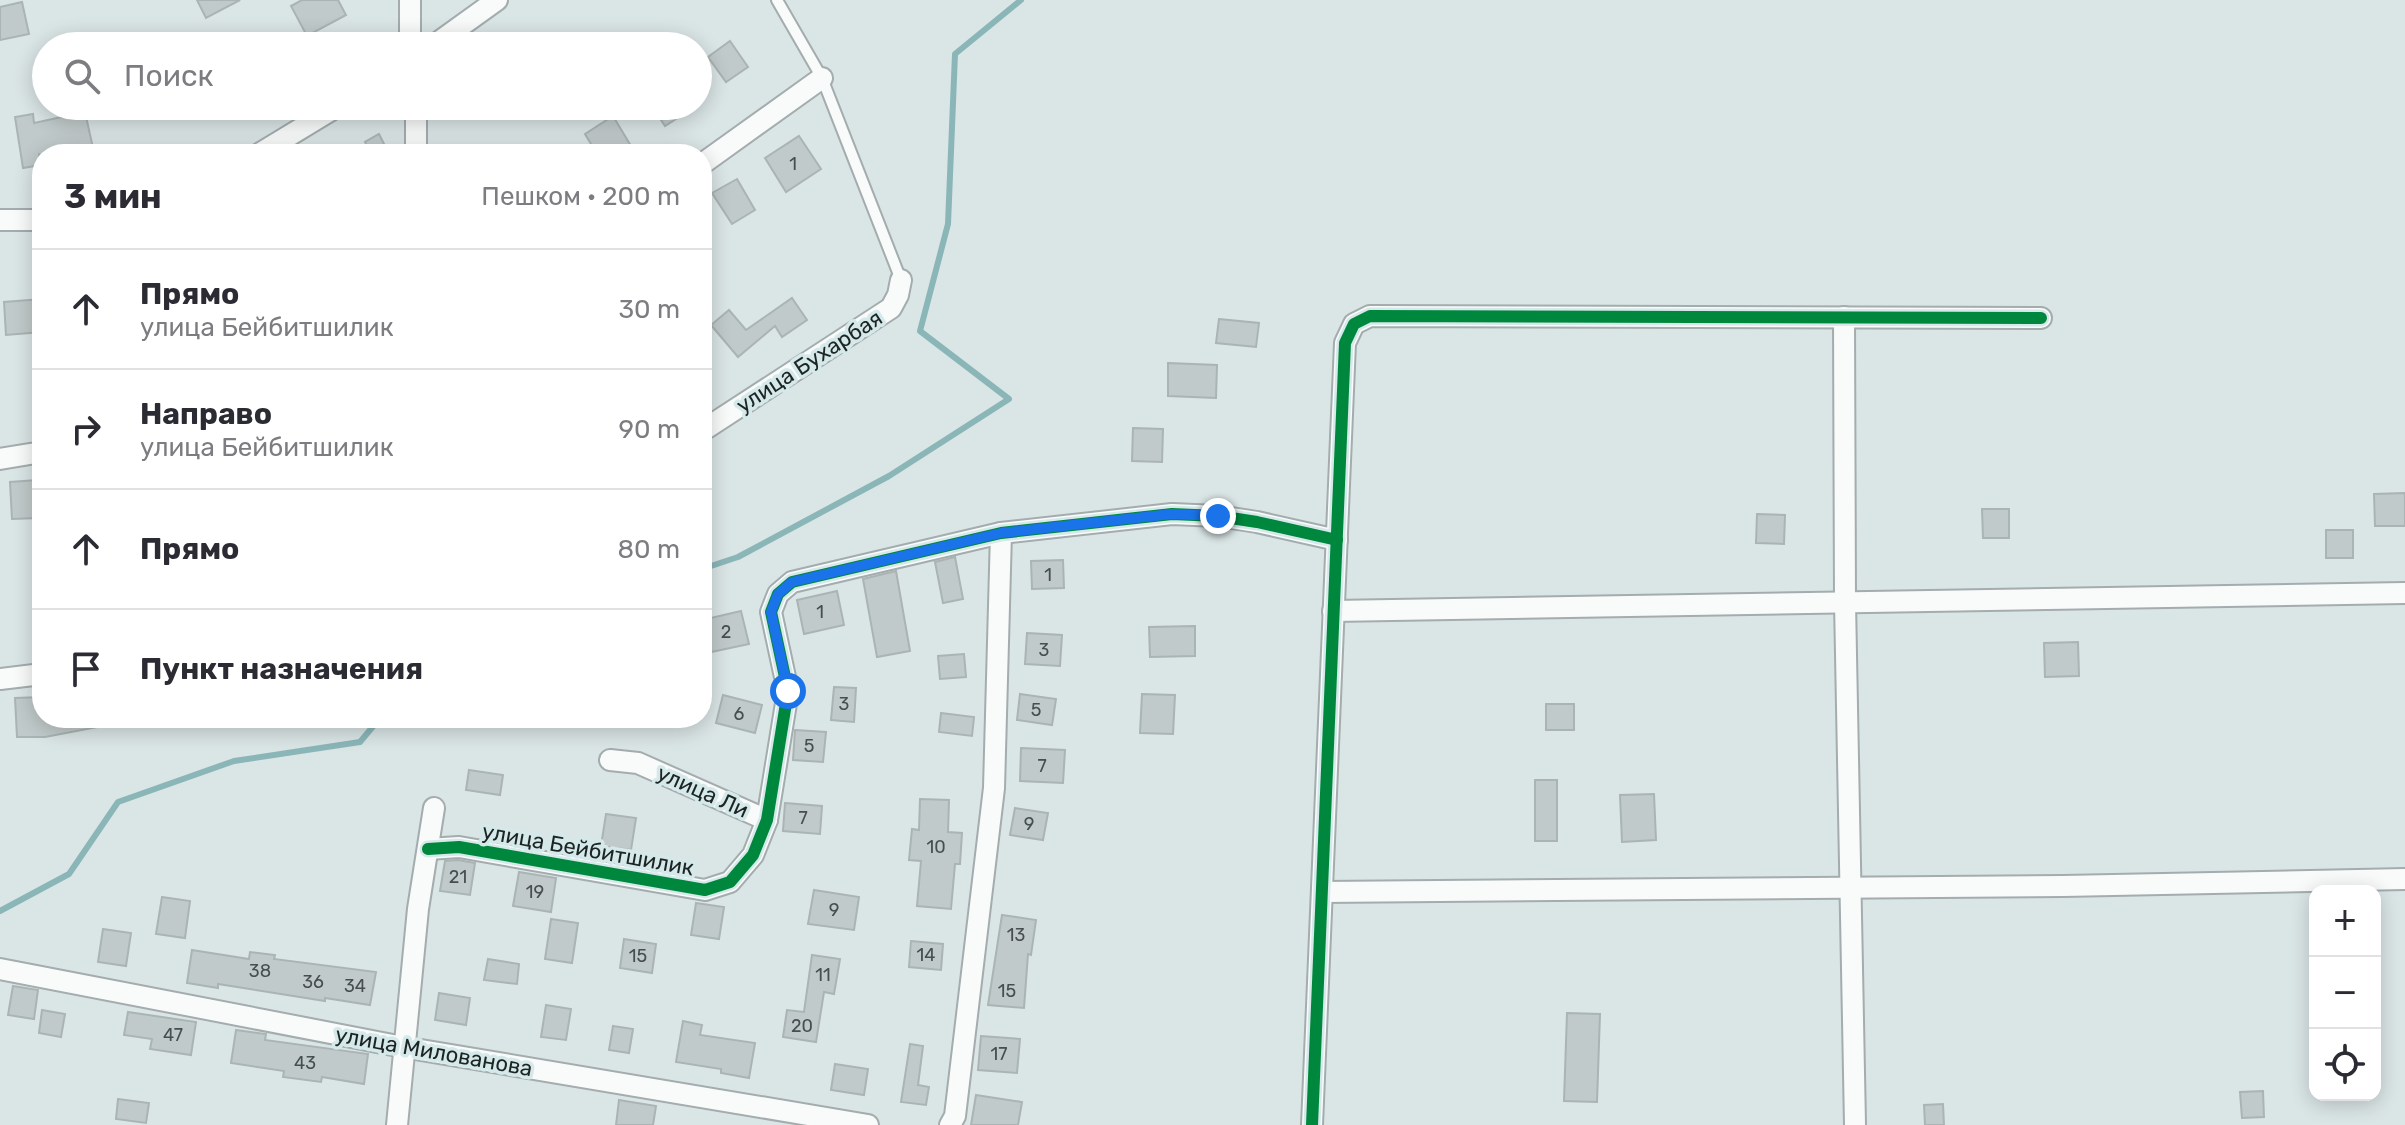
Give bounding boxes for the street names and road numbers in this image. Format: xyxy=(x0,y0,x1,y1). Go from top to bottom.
street label: улица Бухарбая xyxy=(731,304,887,419)
street label: улица Ли xyxy=(653,759,753,824)
street label: улица Бейбитшилик xyxy=(480,818,696,881)
street label: улица Милованова xyxy=(333,1021,535,1082)

